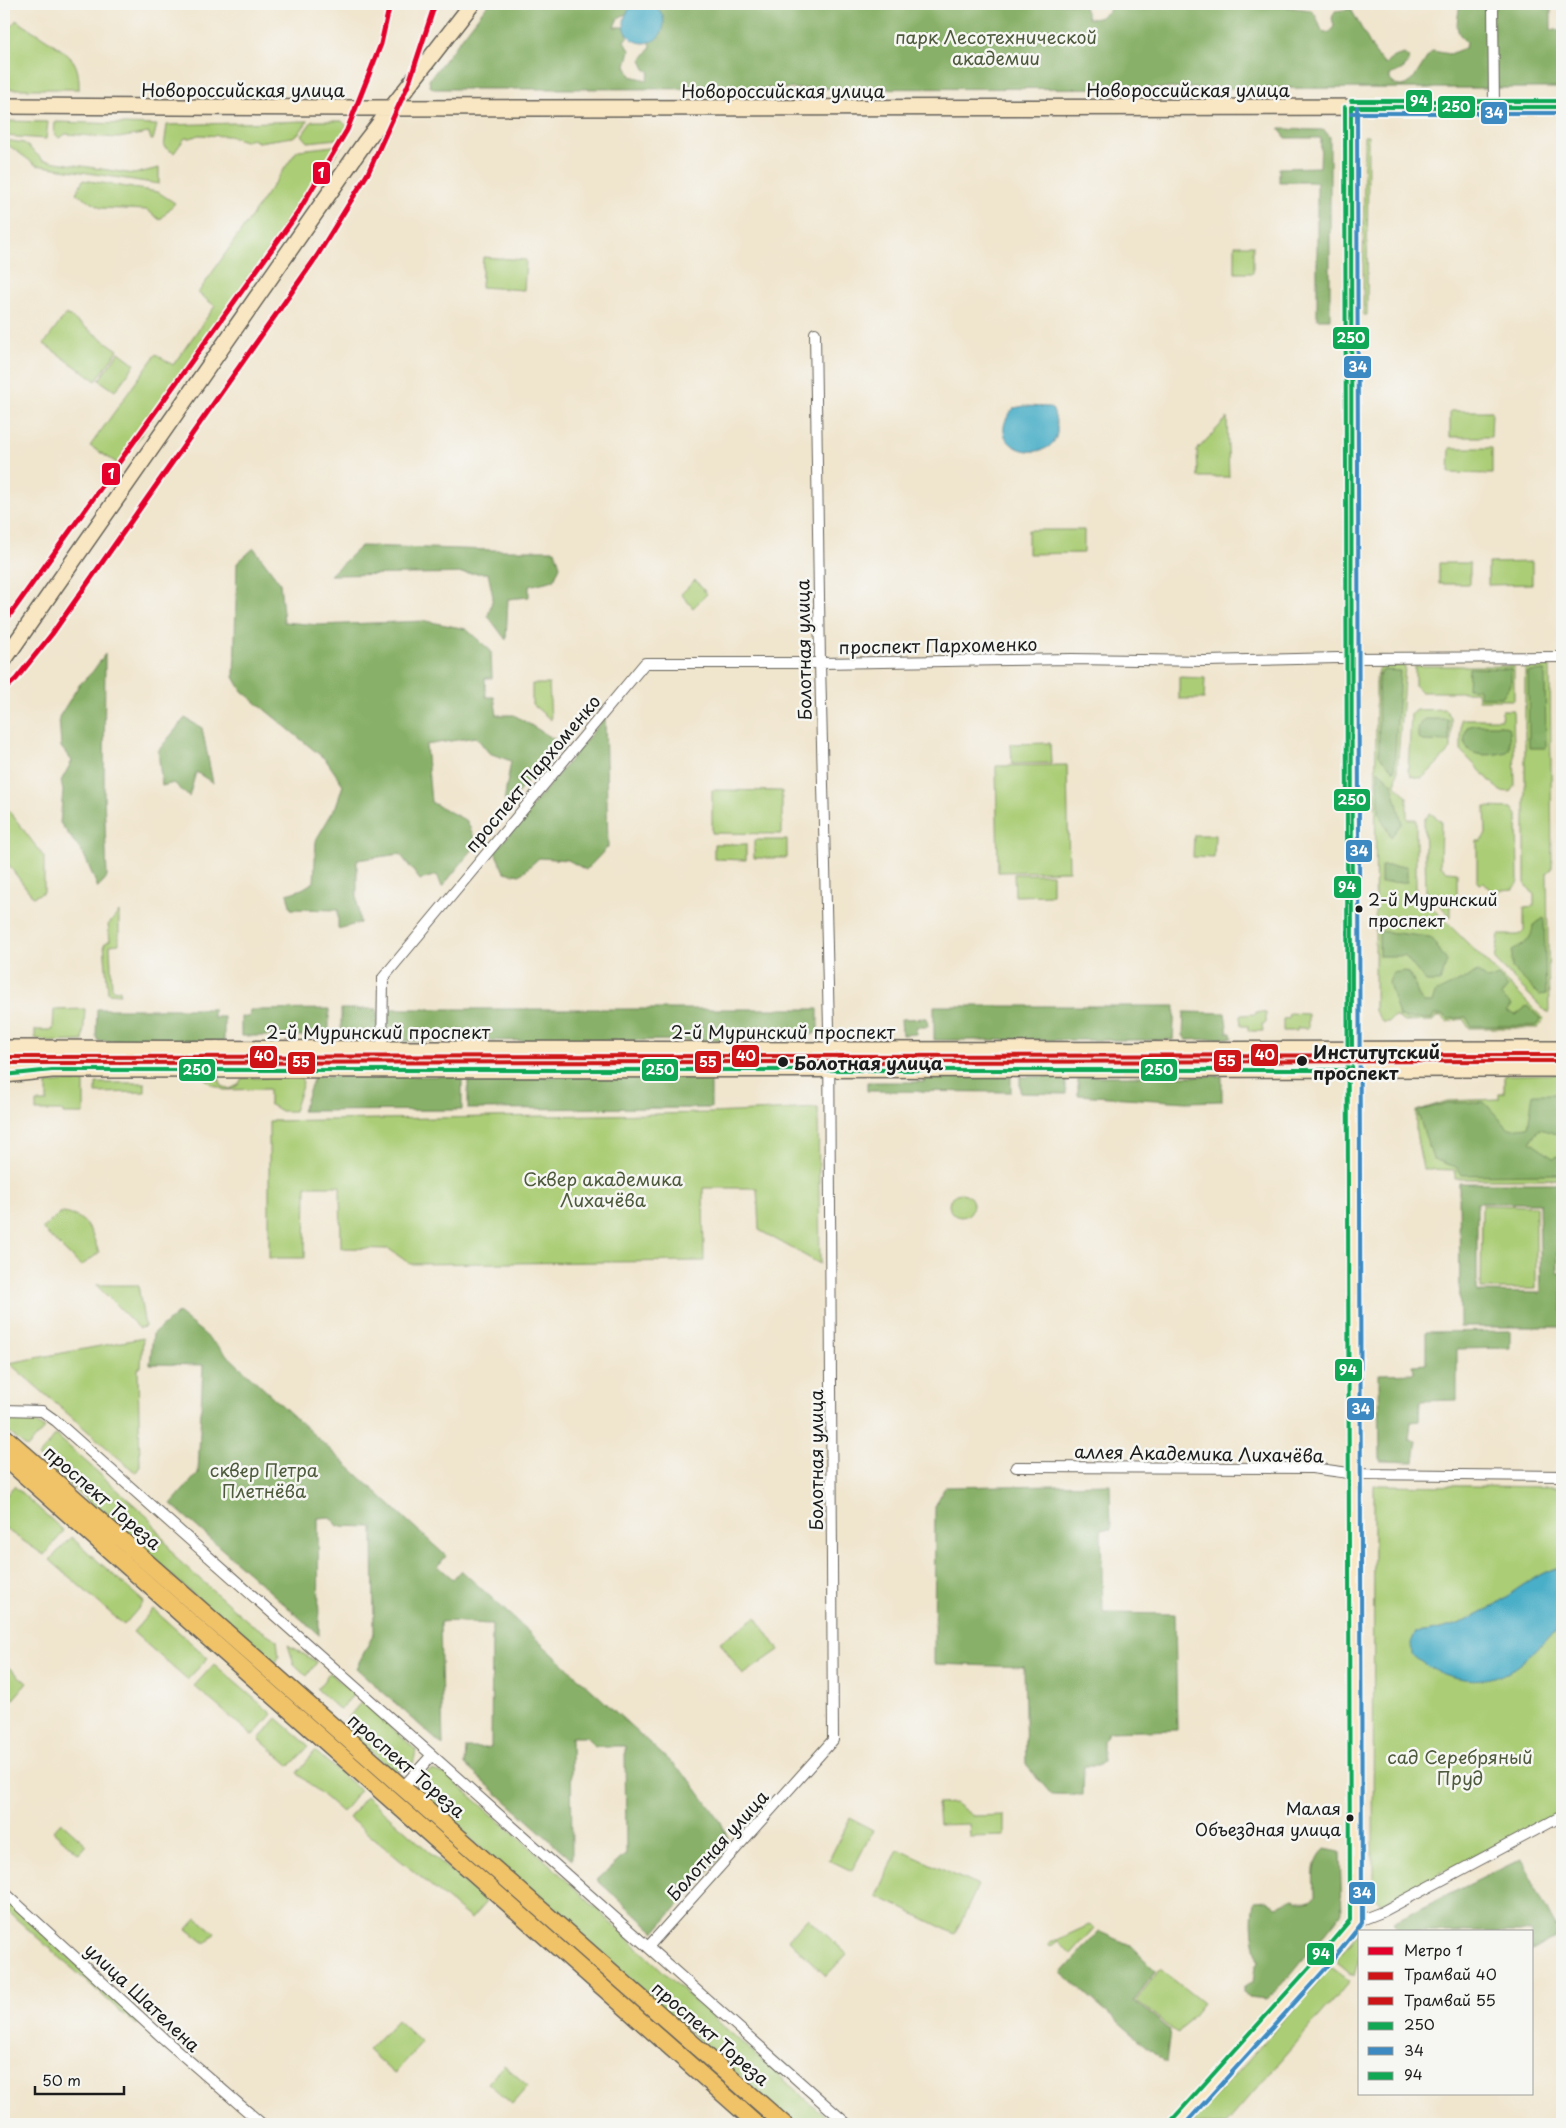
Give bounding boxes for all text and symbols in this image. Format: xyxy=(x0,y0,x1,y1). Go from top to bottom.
park label: парк Лесотехнической академии xyxy=(895,23,1097,71)
street label: Новороссийская улица xyxy=(141,76,345,103)
street label: Новороссийская улица xyxy=(1086,76,1290,103)
street label: Новороссийская улица xyxy=(681,77,885,104)
line badge: 94 xyxy=(1405,89,1433,113)
text: 94 xyxy=(1410,90,1428,111)
line badge: 250 xyxy=(1437,95,1476,119)
text: 250 xyxy=(1442,96,1470,117)
line badge: 34 xyxy=(1480,101,1508,125)
text: 34 xyxy=(1485,102,1504,123)
line badge: 1 xyxy=(312,161,331,185)
text: 1 xyxy=(318,162,325,183)
line badge: 250 xyxy=(1332,326,1370,350)
text: 250 xyxy=(1337,327,1365,348)
line badge: 34 xyxy=(1343,355,1372,379)
text: 34 xyxy=(1349,356,1368,377)
line badge: 1 xyxy=(101,462,121,486)
text: 1 xyxy=(108,463,115,484)
street label: Болотная улица xyxy=(788,578,818,721)
street label: проспект Пархоменко xyxy=(838,630,1038,660)
street label: проспект Пархоменко xyxy=(458,688,606,858)
line badge: 250 xyxy=(1333,788,1371,812)
text: 250 xyxy=(1338,789,1366,810)
line badge: 34 xyxy=(1345,839,1373,863)
text: 34 xyxy=(1350,840,1369,861)
line badge: 94 xyxy=(1333,875,1362,899)
text: 94 xyxy=(1338,876,1356,897)
place label: 2-й Муринский проспект xyxy=(1368,886,1498,933)
marker: 2-й Муринский проспект xyxy=(1354,904,1364,914)
street label: 2-й Муринский проспект xyxy=(266,1018,491,1045)
street label: 2-й Муринский проспект xyxy=(671,1018,896,1045)
place label: Институтский проспект xyxy=(1313,1038,1440,1086)
line badge: 40 xyxy=(1250,1043,1279,1067)
line badge: 40 xyxy=(731,1044,760,1068)
text: 40 xyxy=(1255,1044,1275,1065)
line badge: 40 xyxy=(249,1045,278,1069)
text: 40 xyxy=(254,1045,274,1066)
text: 40 xyxy=(736,1045,756,1066)
place label: Болотная улица xyxy=(794,1049,944,1076)
line badge: 55 xyxy=(1213,1049,1242,1073)
line badge: 55 xyxy=(694,1050,722,1074)
text: 55 xyxy=(1218,1050,1236,1071)
line badge: 55 xyxy=(287,1051,316,1075)
text: 55 xyxy=(292,1051,310,1072)
text: 55 xyxy=(699,1051,717,1072)
marker: Институтский проспект xyxy=(1295,1054,1309,1068)
marker: Болотная улица xyxy=(776,1055,790,1069)
line badge: 250 xyxy=(178,1058,216,1082)
line badge: 250 xyxy=(641,1058,679,1082)
line badge: 250 xyxy=(1140,1058,1178,1082)
text: 250 xyxy=(183,1059,211,1080)
text: 250 xyxy=(646,1059,674,1080)
text: 250 xyxy=(1145,1059,1173,1080)
park label: Сквер академика Лихачёва xyxy=(523,1165,683,1213)
line badge: 94 xyxy=(1334,1358,1363,1382)
text: 94 xyxy=(1339,1359,1357,1380)
street label: Болотная улица xyxy=(802,1389,829,1531)
line badge: 34 xyxy=(1346,1397,1375,1421)
text: 34 xyxy=(1352,1398,1371,1419)
street label: аллея Академика Лихачёва xyxy=(1074,1437,1325,1469)
street label: проспект Тореза xyxy=(38,1438,168,1556)
park label: сквер Петра Плетнёва xyxy=(210,1456,319,1504)
street label: проспект Тореза xyxy=(342,1706,472,1824)
park label: сад Серебряный Пруд xyxy=(1387,1743,1533,1791)
street label: Болотная улица xyxy=(660,1783,775,1907)
place label: Малая Объездная улица xyxy=(1195,1795,1341,1842)
marker: Малая Объездная улица xyxy=(1345,1813,1355,1823)
line badge: 34 xyxy=(1348,1881,1376,1905)
text: 34 xyxy=(1353,1882,1372,1903)
legend xyxy=(1358,1930,1534,2096)
street label: улица Шателена xyxy=(79,1936,207,2058)
text: Метро 1 xyxy=(1404,1938,1463,1961)
line badge: 94 xyxy=(1306,1942,1335,1966)
text: 94 xyxy=(1312,1943,1330,1964)
text: Трамвай 40 xyxy=(1404,1962,1497,1985)
street label: проспект Тореза xyxy=(646,1974,776,2092)
text: Трамвай 55 xyxy=(1404,1988,1496,2011)
text: 250 xyxy=(1404,2012,1435,2035)
text: 34 xyxy=(1404,2038,1424,2061)
text: 94 xyxy=(1404,2062,1423,2085)
scale bar xyxy=(35,2063,124,2095)
text: 50 m xyxy=(42,2068,81,2091)

